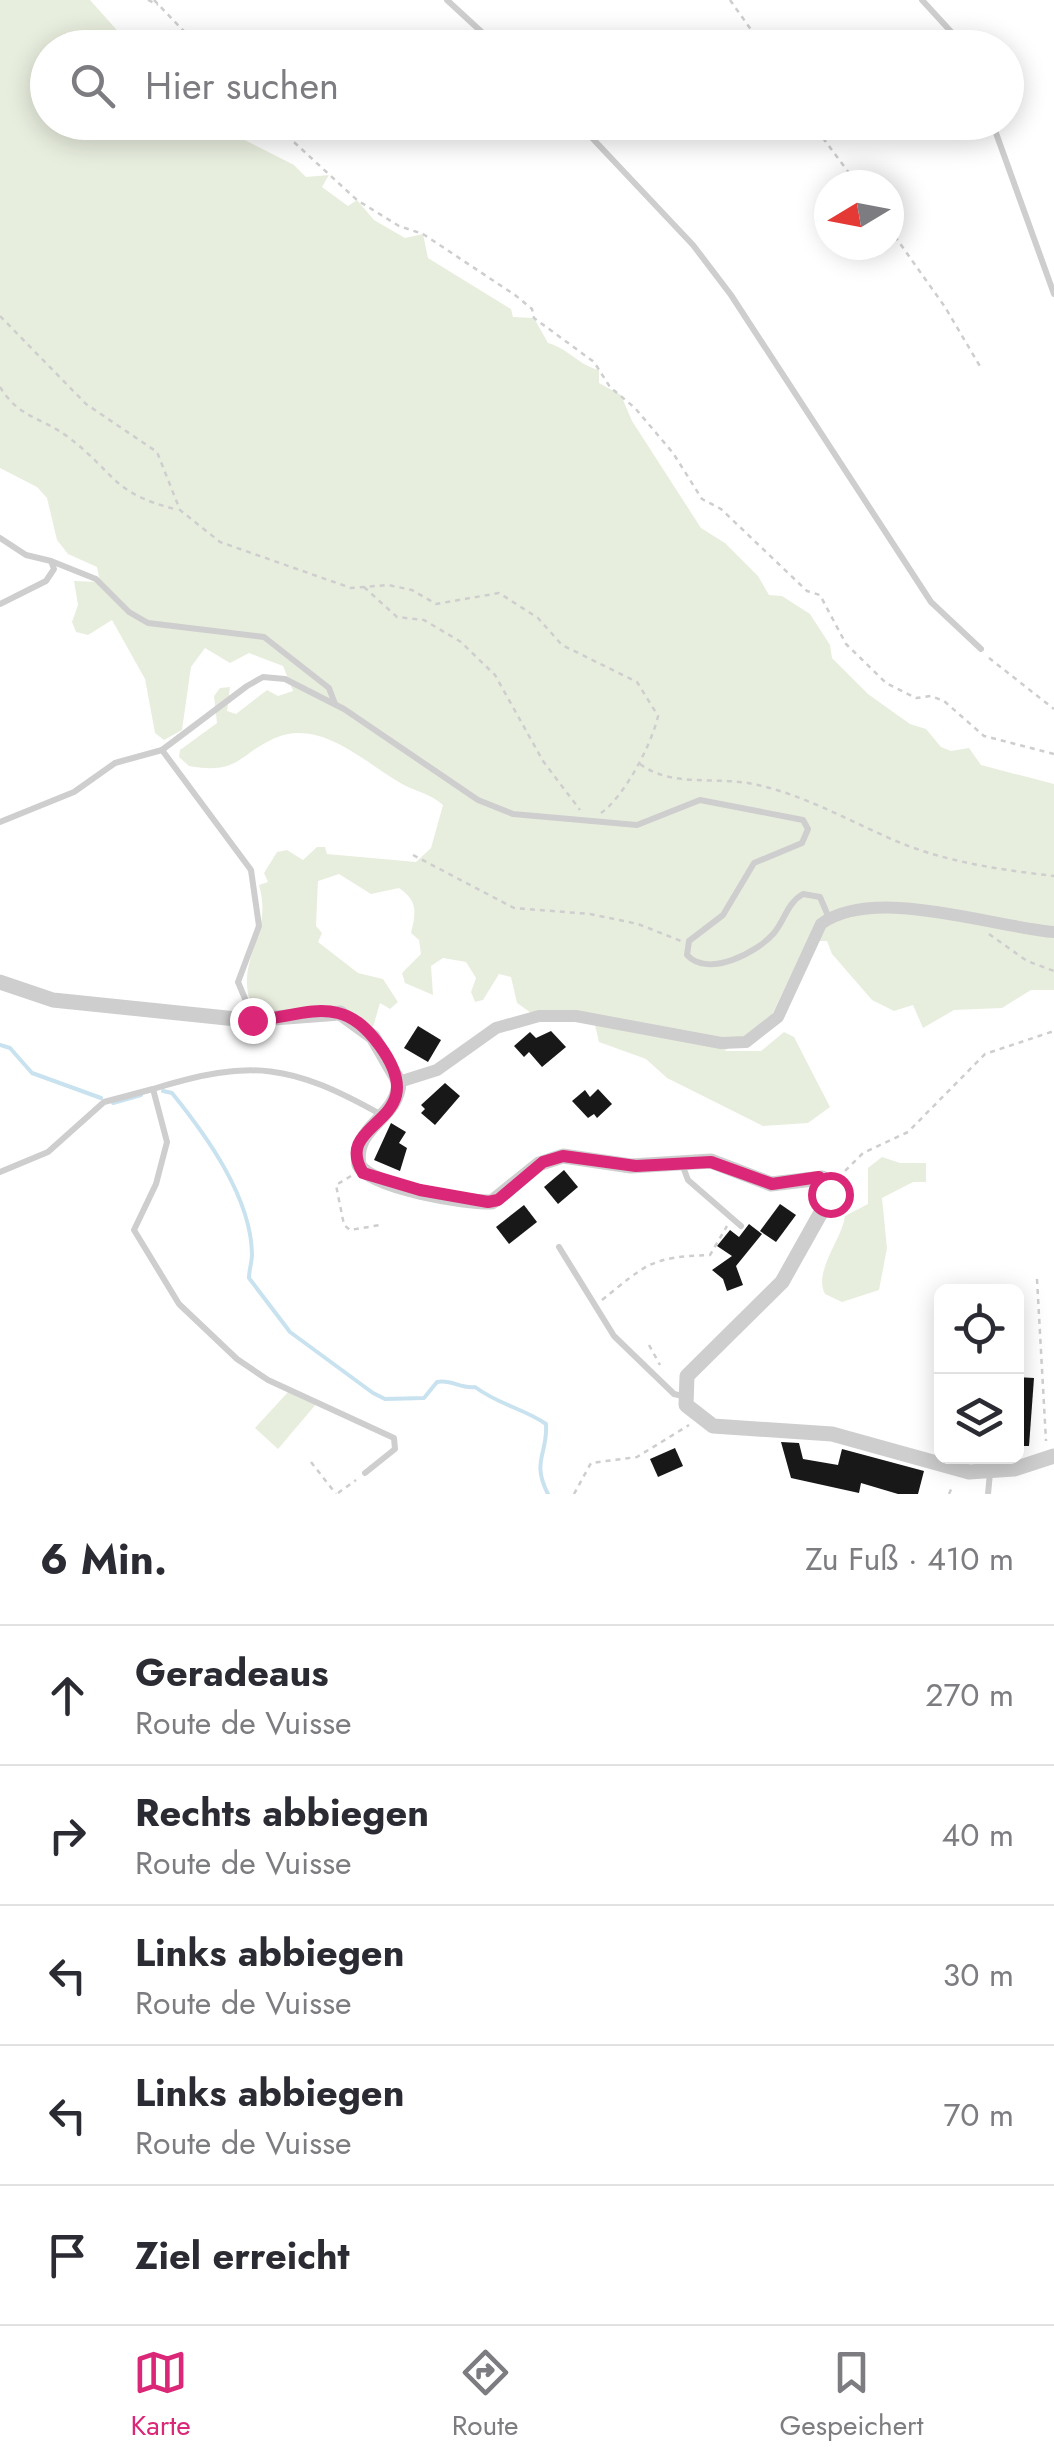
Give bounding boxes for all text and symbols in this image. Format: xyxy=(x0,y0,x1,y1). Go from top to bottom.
search box xyxy=(30,30,1024,140)
icon: search xyxy=(65,58,120,113)
text: Hier suchen xyxy=(145,58,339,113)
north arrow xyxy=(814,170,904,260)
route end xyxy=(230,998,276,1044)
route start xyxy=(808,1172,854,1218)
map controls xyxy=(934,1284,1024,1464)
button: locate xyxy=(934,1284,1024,1374)
button: layers xyxy=(934,1374,1024,1464)
text: 6 Min. xyxy=(40,1529,167,1590)
text: Zu Fuß · 410 m xyxy=(805,1536,1014,1582)
text: Geradeaus xyxy=(135,1645,329,1700)
icon: ahead xyxy=(40,1668,95,1723)
text: 270 m xyxy=(925,1672,1014,1718)
text: Route de Vuisse xyxy=(135,1700,352,1746)
text: Rechts abbiegen xyxy=(135,1785,429,1840)
icon: right xyxy=(40,1808,95,1863)
text: 40 m xyxy=(942,1812,1014,1858)
text: Route de Vuisse xyxy=(135,1840,352,1886)
text: Links abbiegen xyxy=(135,1925,405,1980)
icon: left xyxy=(40,1948,95,2003)
text: 30 m xyxy=(943,1952,1014,1998)
text: Route de Vuisse xyxy=(135,1980,352,2026)
text: Links abbiegen xyxy=(135,2065,405,2120)
icon: left xyxy=(40,2088,95,2143)
text: 70 m xyxy=(943,2092,1014,2138)
text: Route de Vuisse xyxy=(135,2120,352,2166)
icon: arrive xyxy=(40,2228,95,2283)
text: Ziel erreicht xyxy=(135,2228,350,2283)
tab: Karte xyxy=(131,2345,191,2446)
tab: Route xyxy=(452,2345,518,2446)
tab: Gespeichert xyxy=(780,2345,923,2446)

